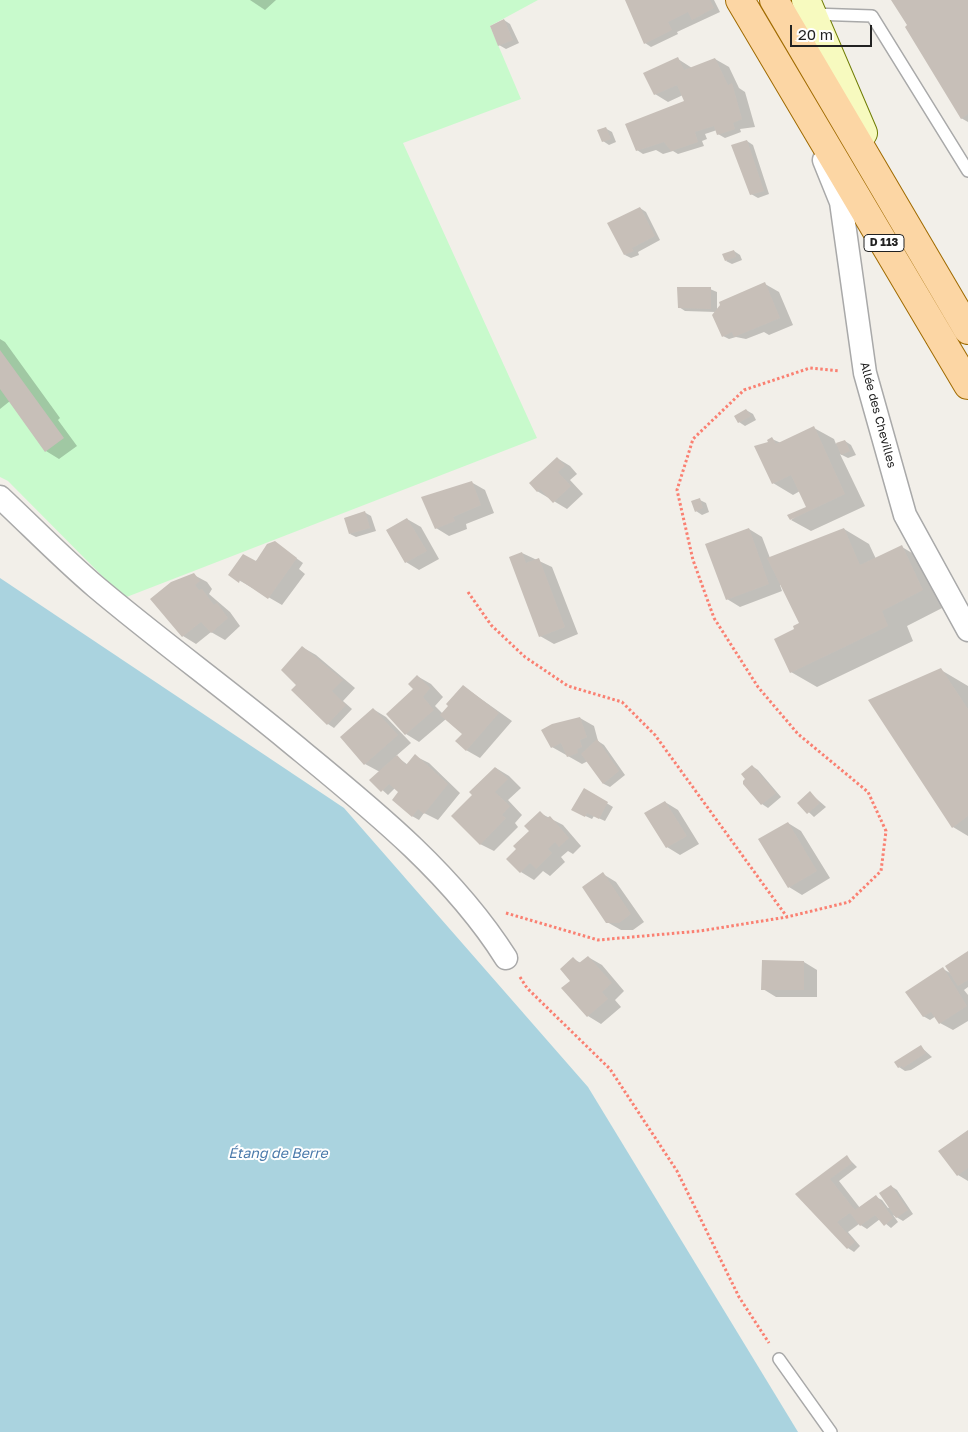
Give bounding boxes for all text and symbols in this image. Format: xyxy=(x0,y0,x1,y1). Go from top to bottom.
scale bar xyxy=(793,15,876,47)
text: 20 m xyxy=(798,25,833,43)
road number: D 113 xyxy=(864,234,904,252)
street label: Allée des Chevilles xyxy=(857,360,899,470)
water label: Étang de Berre xyxy=(228,1146,328,1162)

